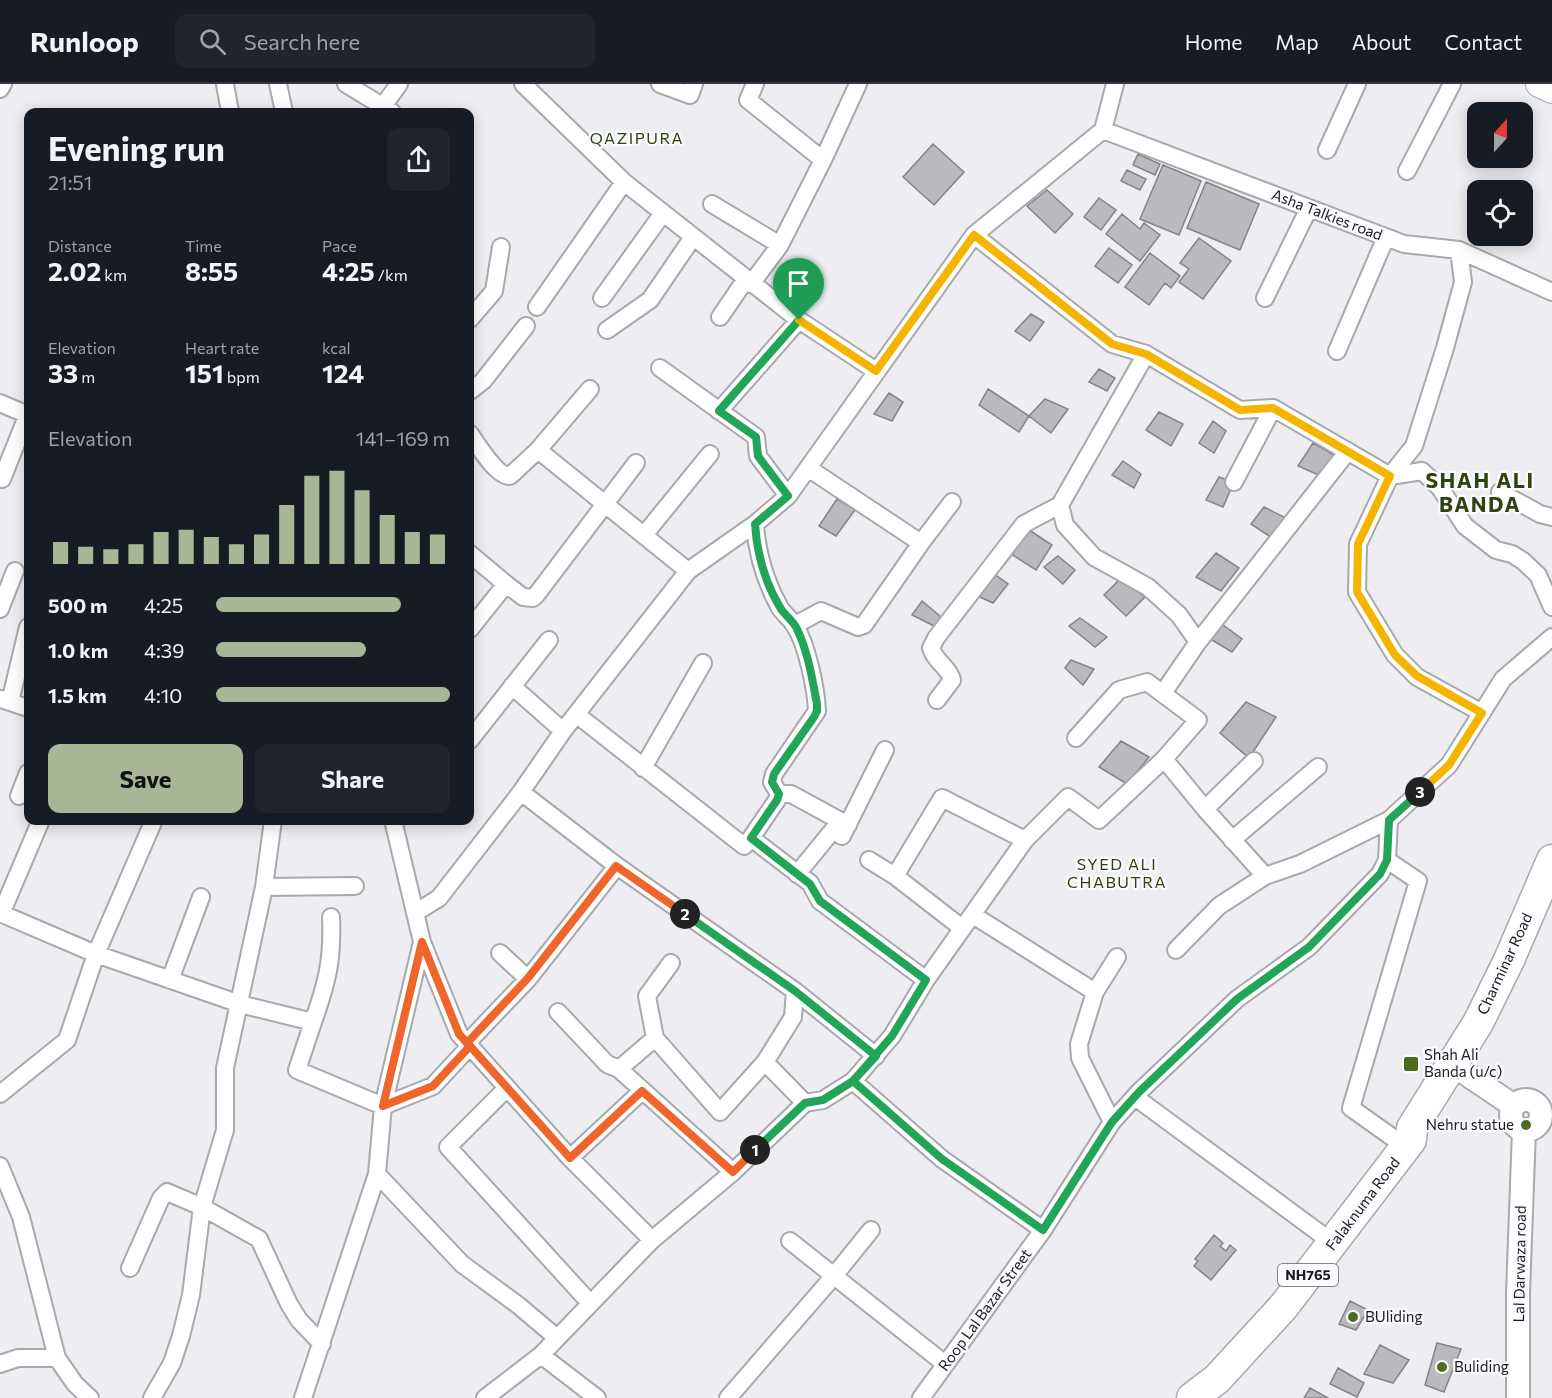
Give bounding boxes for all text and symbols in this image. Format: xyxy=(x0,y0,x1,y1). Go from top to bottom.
search box xyxy=(175,14,595,68)
text: Runloop xyxy=(30,24,139,58)
icon: search xyxy=(196,25,229,58)
text: Search here xyxy=(244,28,360,55)
text: Home xyxy=(1185,29,1242,54)
text: Map xyxy=(1275,29,1319,54)
text: About xyxy=(1352,29,1411,54)
text: Contact xyxy=(1444,29,1522,54)
north arrow xyxy=(1467,102,1533,168)
map controls xyxy=(1467,102,1533,246)
text: Evening run xyxy=(48,127,225,168)
button: share xyxy=(387,128,450,191)
district label: QAZIPURA xyxy=(590,128,684,147)
text: 21:51 xyxy=(48,170,92,194)
button: locate xyxy=(1467,180,1533,246)
street label: Asha Talkies road xyxy=(1269,185,1385,243)
text: Distance xyxy=(48,236,112,255)
text: Time xyxy=(185,236,222,255)
text: Pace xyxy=(322,236,357,255)
text: 2.02 xyxy=(48,255,101,286)
text: 8:55 xyxy=(185,255,238,286)
text: 4:25 xyxy=(322,255,375,286)
pin xyxy=(773,258,824,320)
text: km xyxy=(101,265,127,284)
text: /km xyxy=(375,265,408,284)
icon: arrive xyxy=(782,267,815,300)
text: Elevation xyxy=(48,338,116,357)
text: Heart rate xyxy=(185,338,259,357)
text: kcal xyxy=(322,338,351,357)
text: 33 xyxy=(48,357,78,388)
text: 151 xyxy=(185,357,224,388)
text: 124 xyxy=(322,357,364,388)
text: m xyxy=(78,367,95,386)
text: bpm xyxy=(224,367,260,386)
text: Elevation xyxy=(48,426,133,450)
text: 141–169 m xyxy=(356,426,450,450)
district label: SHAH ALI BANDA xyxy=(1425,467,1535,516)
text: 500 m xyxy=(48,593,108,617)
text: 4:25 xyxy=(144,593,183,617)
text: 1.0 km xyxy=(48,638,108,662)
text: 4:39 xyxy=(144,638,184,662)
text: 1.5 km xyxy=(48,683,107,707)
text: 4:10 xyxy=(144,683,182,707)
button: Save xyxy=(48,744,243,813)
button: Share xyxy=(255,744,450,813)
pin: 3 xyxy=(1405,777,1435,807)
text: 3 xyxy=(1415,782,1425,801)
district label: SYED ALI CHABUTRA xyxy=(1067,854,1167,891)
pin: 2 xyxy=(670,899,700,929)
text: 2 xyxy=(680,904,690,923)
street label: Charminar Road xyxy=(1473,910,1535,1017)
place label: Shah Ali Banda (u/c) xyxy=(1424,1045,1502,1080)
marker: Shah Ali Banda (u/c) xyxy=(1402,1055,1420,1073)
place label: Nehru statue xyxy=(1426,1115,1514,1133)
marker: Nehru statue xyxy=(1519,1118,1533,1132)
pin: 1 xyxy=(740,1135,770,1165)
text: 1 xyxy=(751,1140,759,1159)
street label: Falaknuma Road xyxy=(1321,1153,1403,1253)
street label: Lal Darwaza road xyxy=(1509,1205,1529,1323)
street label: Roop Lal Bazar Street xyxy=(934,1245,1035,1374)
road number: NH765 xyxy=(1278,1264,1338,1286)
place label: BUliding xyxy=(1365,1307,1423,1325)
marker: BUliding xyxy=(1346,1310,1360,1324)
place label: Buliding xyxy=(1454,1357,1509,1375)
marker: Buliding xyxy=(1435,1360,1449,1374)

